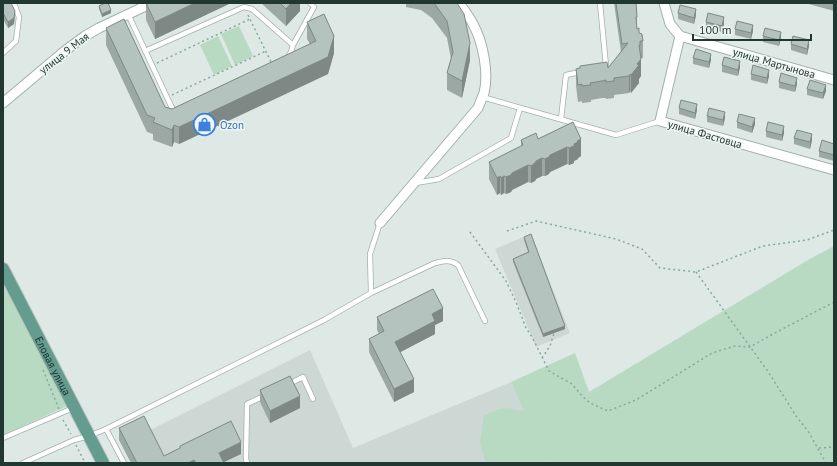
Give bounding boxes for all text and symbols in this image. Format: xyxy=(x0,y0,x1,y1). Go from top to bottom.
scale bar xyxy=(693,16,811,42)
text: 100 m xyxy=(699,22,732,37)
street label: улица 9 Мая xyxy=(36,29,92,77)
street label: улица Мартынова xyxy=(731,45,817,81)
shop icon: Ozon xyxy=(191,112,217,138)
street label: улица Фастовца xyxy=(666,117,744,151)
place label: Ozon xyxy=(220,118,244,132)
street label: Еловая улица xyxy=(32,334,74,398)

